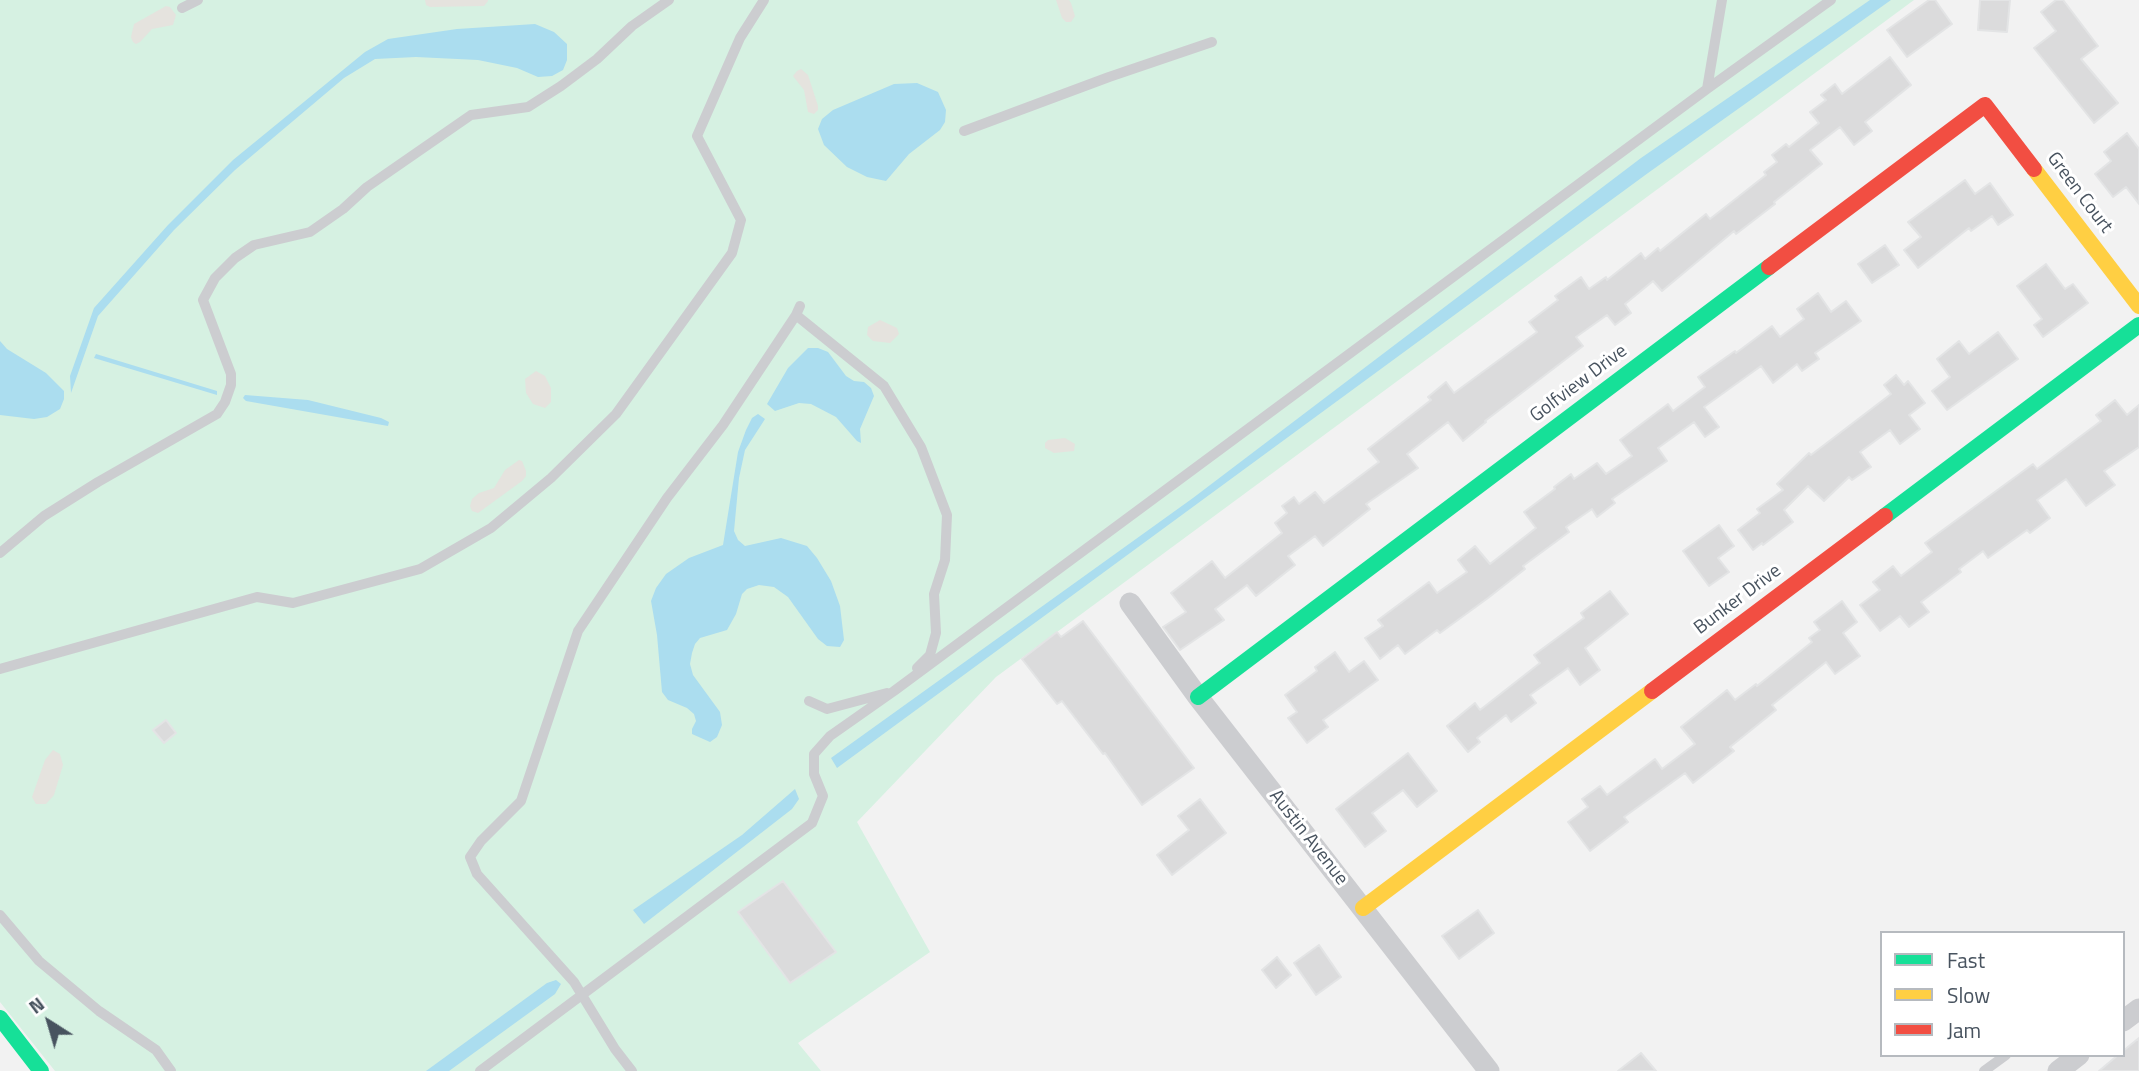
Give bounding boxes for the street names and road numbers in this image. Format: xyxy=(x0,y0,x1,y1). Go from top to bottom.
street label: Green Court xyxy=(2041,148,2117,238)
street label: Golfview Drive xyxy=(1526,340,1632,428)
street label: Bunker Drive xyxy=(1690,560,1786,640)
street label: Austin Avenue xyxy=(1264,786,1352,890)

